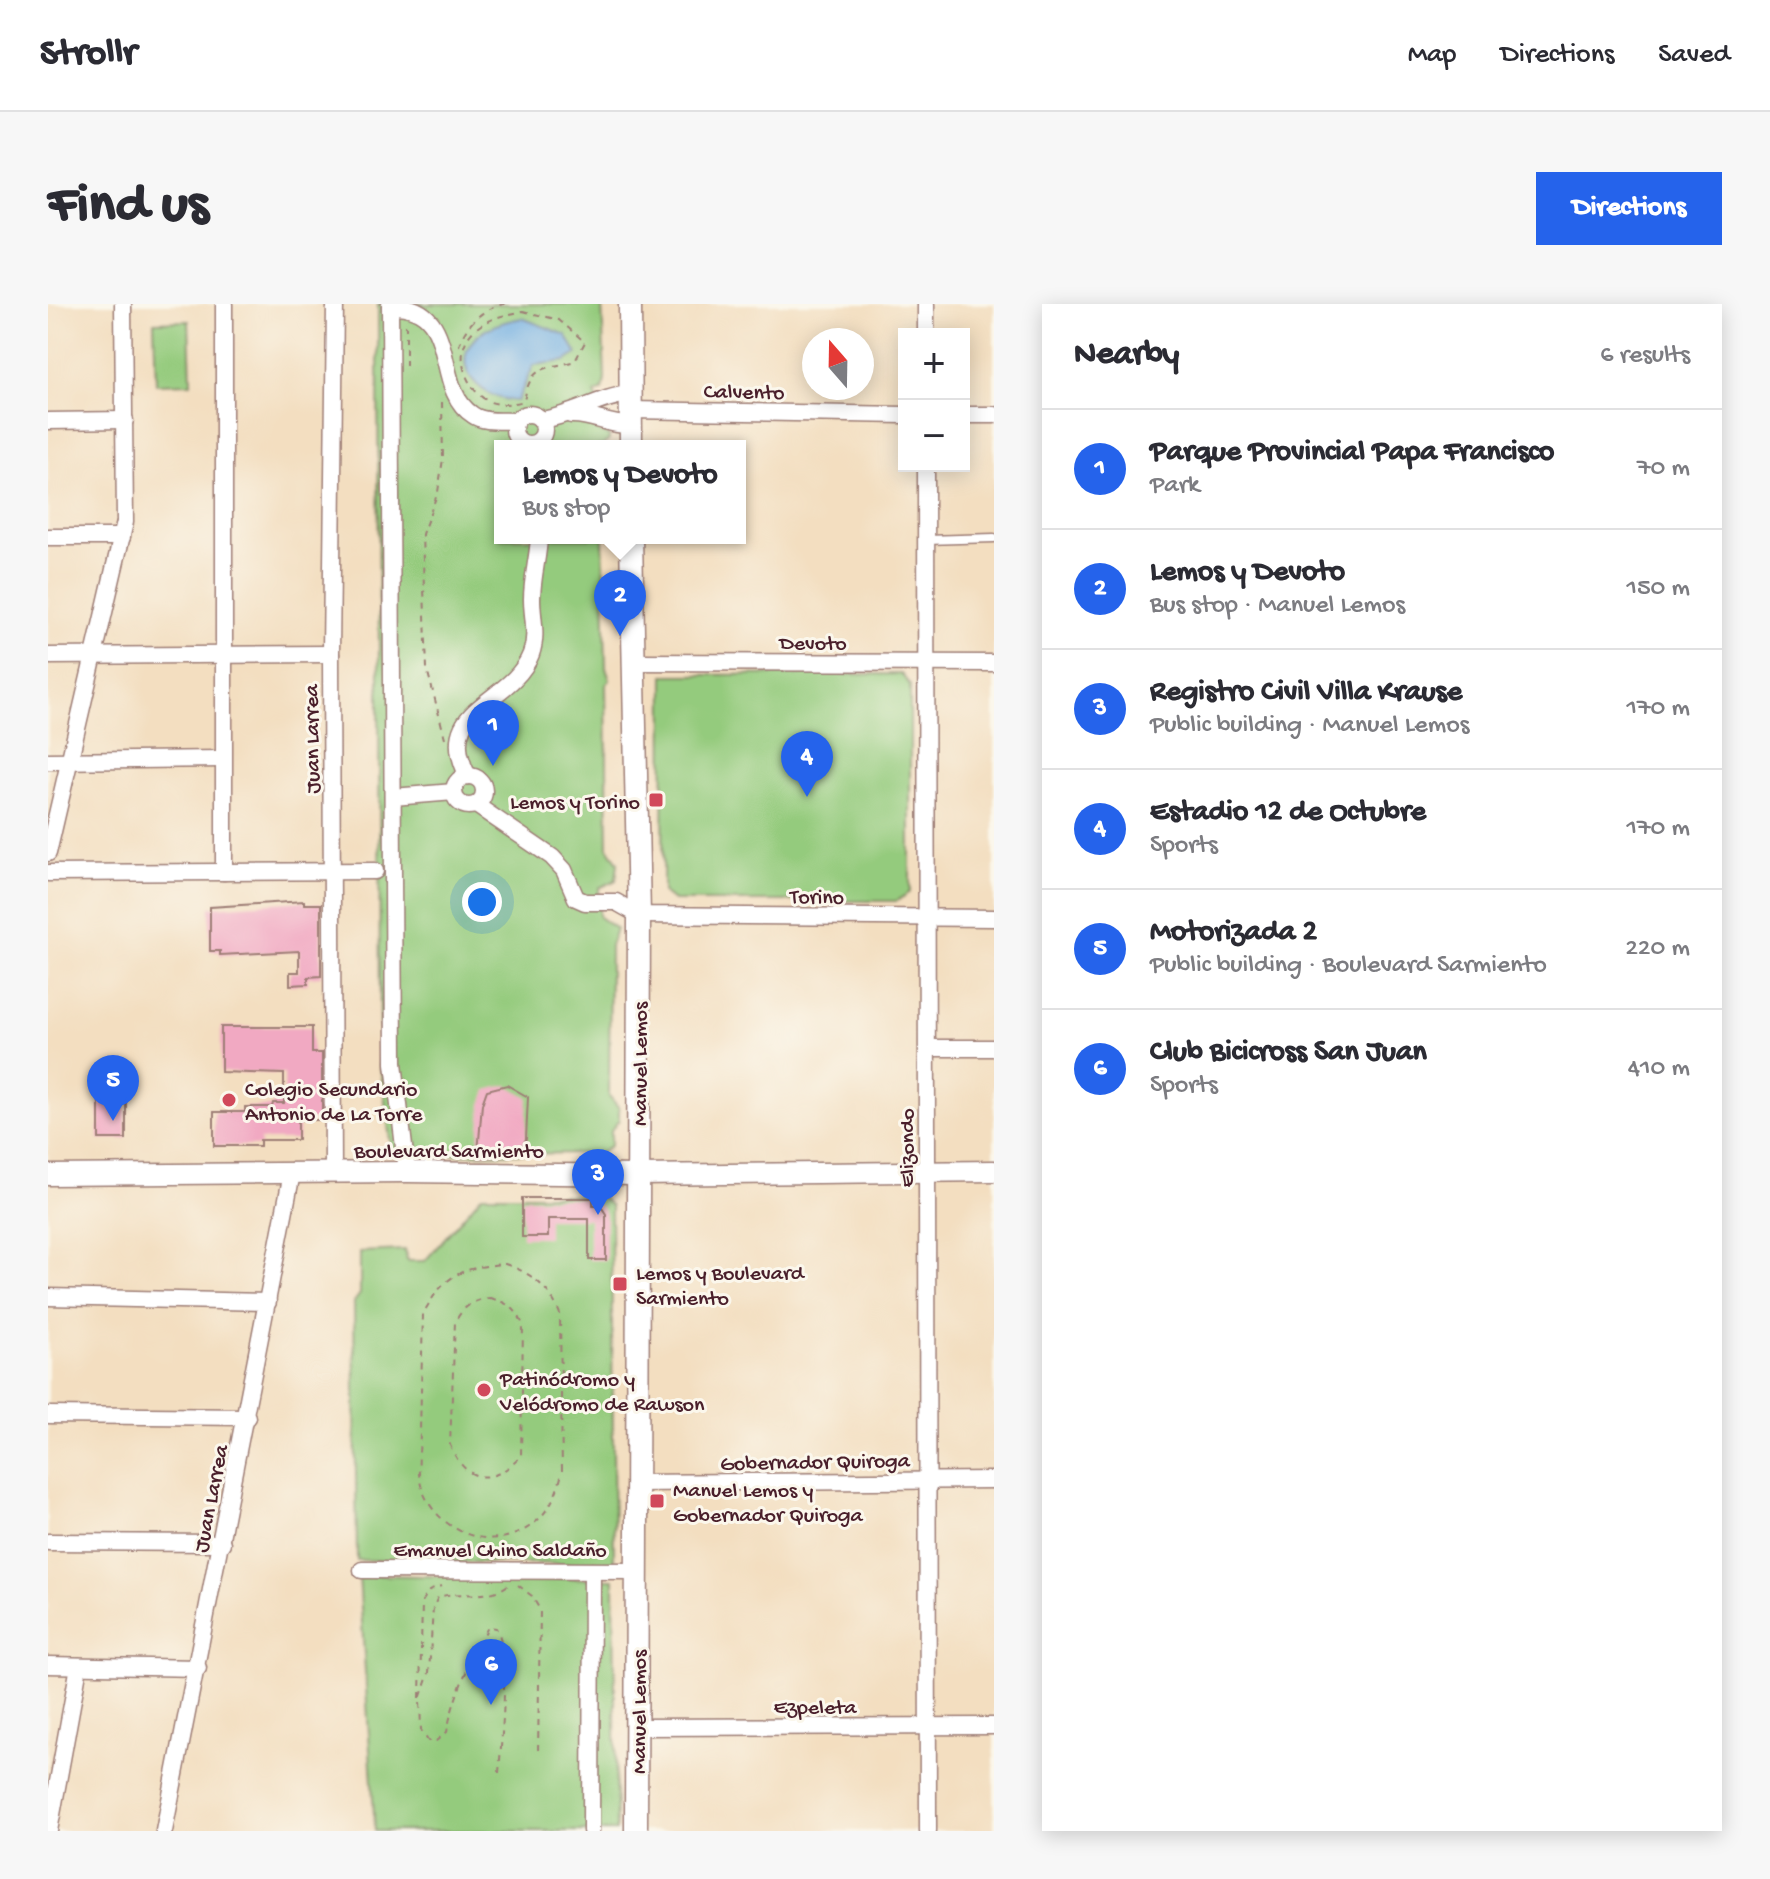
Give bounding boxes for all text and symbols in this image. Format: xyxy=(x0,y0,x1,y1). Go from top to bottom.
text: Strollr xyxy=(40,33,137,77)
text: Map xyxy=(1408,39,1456,72)
text: Directions xyxy=(1500,39,1614,72)
text: Saved xyxy=(1658,39,1730,72)
button: Directions xyxy=(1536,172,1722,245)
text: Find us xyxy=(48,175,208,241)
north arrow xyxy=(802,328,874,400)
map controls xyxy=(898,328,970,472)
button: + xyxy=(898,328,970,400)
text: Nearby xyxy=(1074,336,1179,376)
text: 6 results xyxy=(1600,341,1690,372)
street label: Calvento xyxy=(703,380,785,408)
button: − xyxy=(898,400,970,472)
text: Parque Provincial Papa Francisco xyxy=(1150,436,1554,471)
popup xyxy=(494,440,746,544)
text: 1 xyxy=(1095,454,1105,485)
text: 70 m xyxy=(1637,454,1690,485)
text: Lemos y Devoto xyxy=(522,459,718,494)
text: Park xyxy=(1150,471,1200,502)
text: Bus stop xyxy=(522,494,610,525)
text: Lemos y Devoto xyxy=(1150,556,1345,591)
pin: 2 xyxy=(594,570,646,636)
text: 2 xyxy=(1094,574,1106,605)
text: 150 m xyxy=(1626,574,1690,605)
text: Bus stop · Manuel Lemos xyxy=(1150,591,1405,622)
street label: Devoto xyxy=(777,632,847,658)
text: Registro Civil Villa Krause xyxy=(1150,676,1462,711)
street label: Juan Larrea xyxy=(300,683,328,794)
text: 3 xyxy=(1093,694,1107,725)
text: 170 m xyxy=(1627,694,1690,725)
pin: 1 xyxy=(467,700,519,766)
text: Public building · Manuel Lemos xyxy=(1150,711,1469,742)
pin: 4 xyxy=(781,731,833,797)
place label: Lemos y Torino xyxy=(510,791,640,817)
marker: Lemos y Torino xyxy=(647,791,665,809)
text: Estadio 12 de Octubre xyxy=(1150,796,1426,831)
text: 4 xyxy=(1094,814,1106,845)
text: 170 m xyxy=(1627,814,1690,845)
text: Sports xyxy=(1150,831,1218,862)
your location xyxy=(462,882,502,922)
street label: Torino xyxy=(788,885,844,912)
text: Motorizada 2 xyxy=(1150,916,1317,951)
text: 5 xyxy=(1093,934,1107,965)
text: 220 m xyxy=(1625,934,1690,965)
text: Public building · Boulevard Sarmiento xyxy=(1150,951,1547,982)
street label: Manuel Lemos xyxy=(629,1001,655,1126)
text: Club Bicicross San Juan xyxy=(1150,1036,1427,1071)
text: 6 xyxy=(1093,1054,1107,1085)
text: 410 m xyxy=(1628,1054,1690,1085)
pin: 5 xyxy=(87,1055,139,1121)
text: Sports xyxy=(1150,1071,1218,1102)
place label: Colegio Secundario Antonio de La Torre xyxy=(245,1078,423,1129)
marker: Colegio Secundario Antonio de La Torre xyxy=(220,1091,238,1109)
street label: Elizondo xyxy=(896,1108,922,1188)
street label: Boulevard Sarmiento xyxy=(353,1140,544,1166)
pin: 3 xyxy=(572,1149,624,1215)
place label: Lemos y Boulevard Sarmiento xyxy=(636,1262,806,1313)
marker: Lemos y Boulevard Sarmiento xyxy=(611,1275,629,1293)
place label: Patinódromo y Velódromo de Rawson xyxy=(499,1368,705,1419)
marker: Patinódromo y Velódromo de Rawson xyxy=(475,1381,493,1399)
street label: Juan Larrea xyxy=(190,1442,236,1555)
street label: Gobernador Quiroga xyxy=(720,1449,911,1479)
place label: Manuel Lemos y Gobernador Quiroga xyxy=(673,1479,864,1530)
marker: Manuel Lemos y Gobernador Quiroga xyxy=(648,1492,666,1510)
street label: Emanuel Chino Saldaño xyxy=(393,1539,607,1565)
pin: 6 xyxy=(465,1639,517,1705)
street label: Manuel Lemos xyxy=(628,1649,654,1774)
street label: Ezpeleta xyxy=(774,1696,857,1722)

